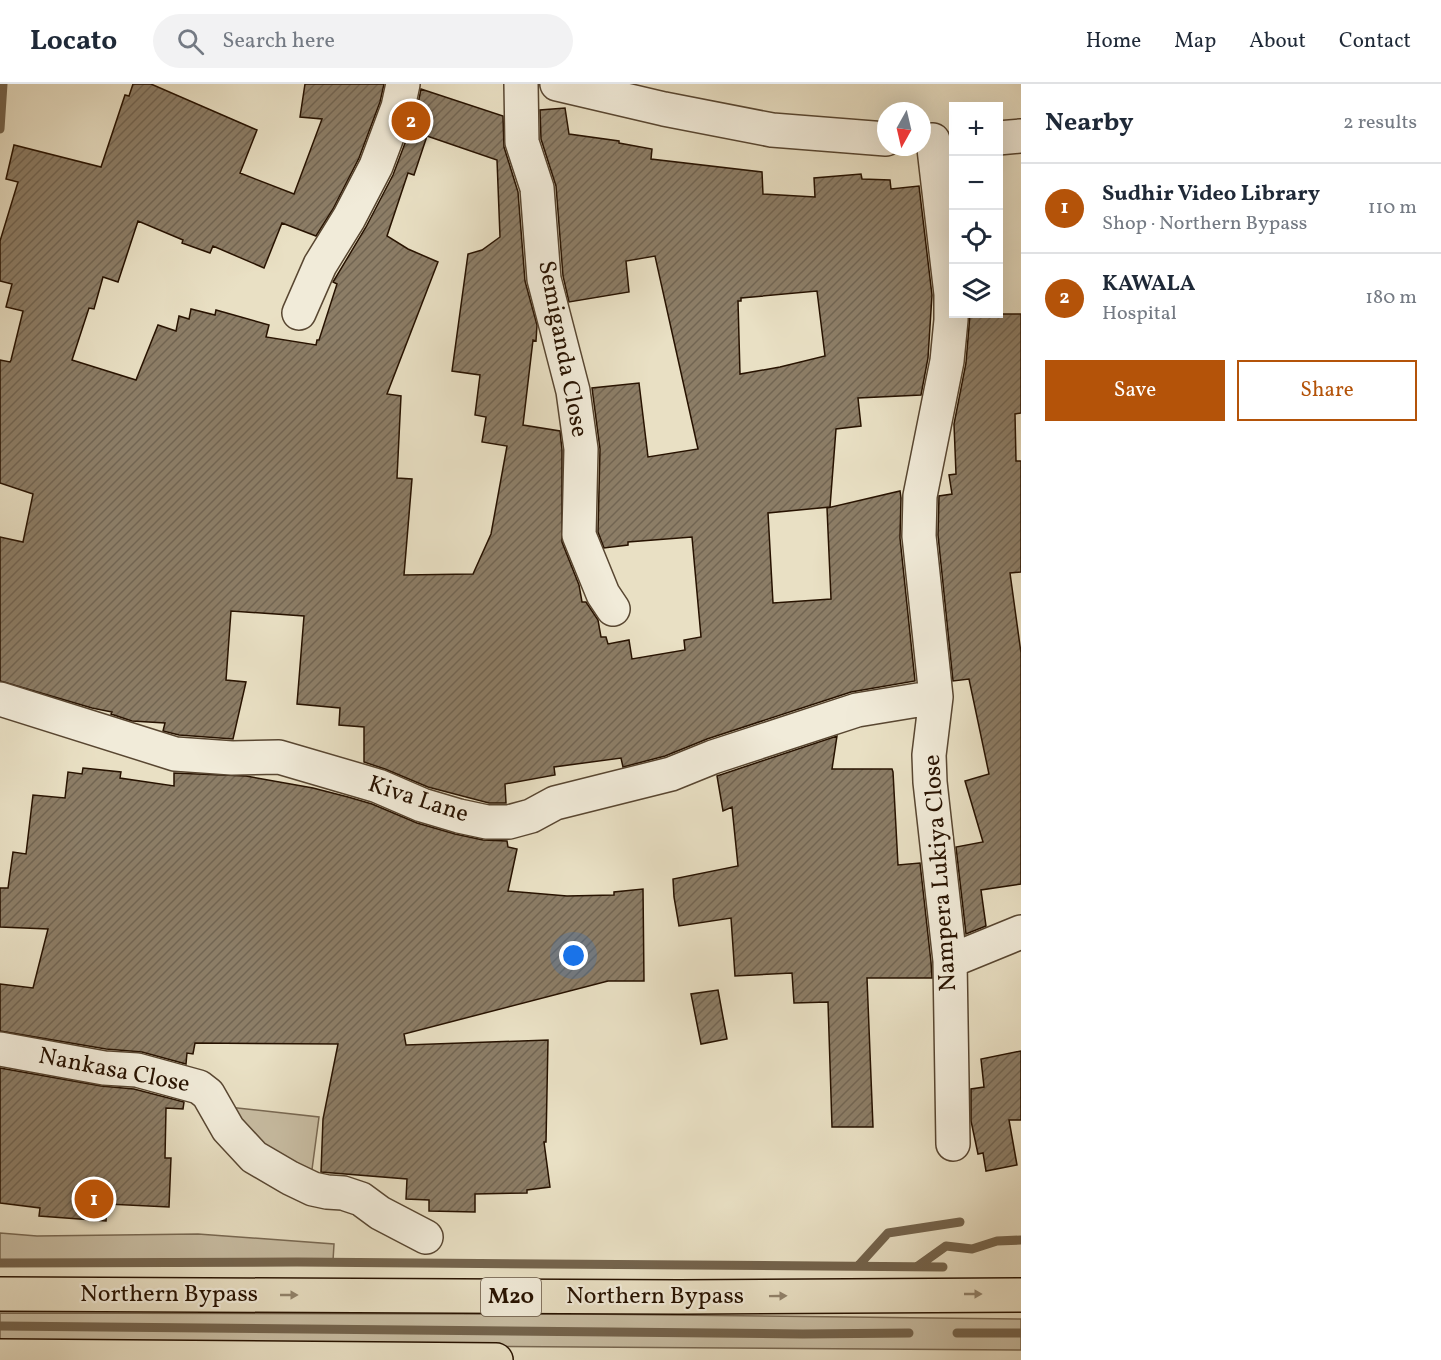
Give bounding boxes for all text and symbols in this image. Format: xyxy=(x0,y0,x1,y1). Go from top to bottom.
search box xyxy=(153,14,573,68)
text: Locato xyxy=(30,22,117,61)
icon: search xyxy=(174,25,207,58)
text: Search here xyxy=(222,26,335,57)
text: Home xyxy=(1086,27,1141,56)
text: Map xyxy=(1174,27,1216,56)
text: About xyxy=(1249,27,1306,56)
text: Contact xyxy=(1339,27,1411,56)
pin: 2 xyxy=(392,99,430,144)
north arrow xyxy=(877,102,931,156)
map controls xyxy=(949,102,1003,318)
button: + xyxy=(949,102,1003,156)
text: Nearby xyxy=(1045,105,1134,141)
text: 2 results xyxy=(1343,109,1417,137)
button: − xyxy=(949,156,1003,210)
text: Sudhir Video Library xyxy=(1102,179,1320,210)
text: 1 xyxy=(1060,194,1069,222)
text: 110 m xyxy=(1368,194,1417,222)
button: locate xyxy=(949,210,1003,264)
text: Shop · Northern Bypass xyxy=(1102,210,1307,238)
street label: Semiganda Close xyxy=(528,258,596,440)
button: layers xyxy=(949,264,1003,318)
text: KAWALA xyxy=(1102,269,1195,300)
text: 2 xyxy=(1059,284,1070,312)
text: 180 m xyxy=(1365,284,1417,312)
text: Hospital xyxy=(1102,300,1177,328)
button: Save xyxy=(1045,360,1225,421)
button: Share xyxy=(1237,360,1417,421)
street label: Nampera Lukiya Close xyxy=(916,753,966,993)
street label: Kiva Lane xyxy=(363,768,473,832)
your location xyxy=(559,941,588,970)
street label: Nankasa Close xyxy=(35,1040,193,1102)
pin: 1 xyxy=(74,1176,113,1222)
street label: Northern Bypass xyxy=(80,1278,258,1312)
road number: M20 xyxy=(481,1278,541,1316)
street label: Northern Bypass xyxy=(566,1280,744,1314)
one-way arrow xyxy=(964,1289,983,1299)
one-way arrow xyxy=(280,1290,299,1300)
one-way arrow xyxy=(769,1291,788,1301)

